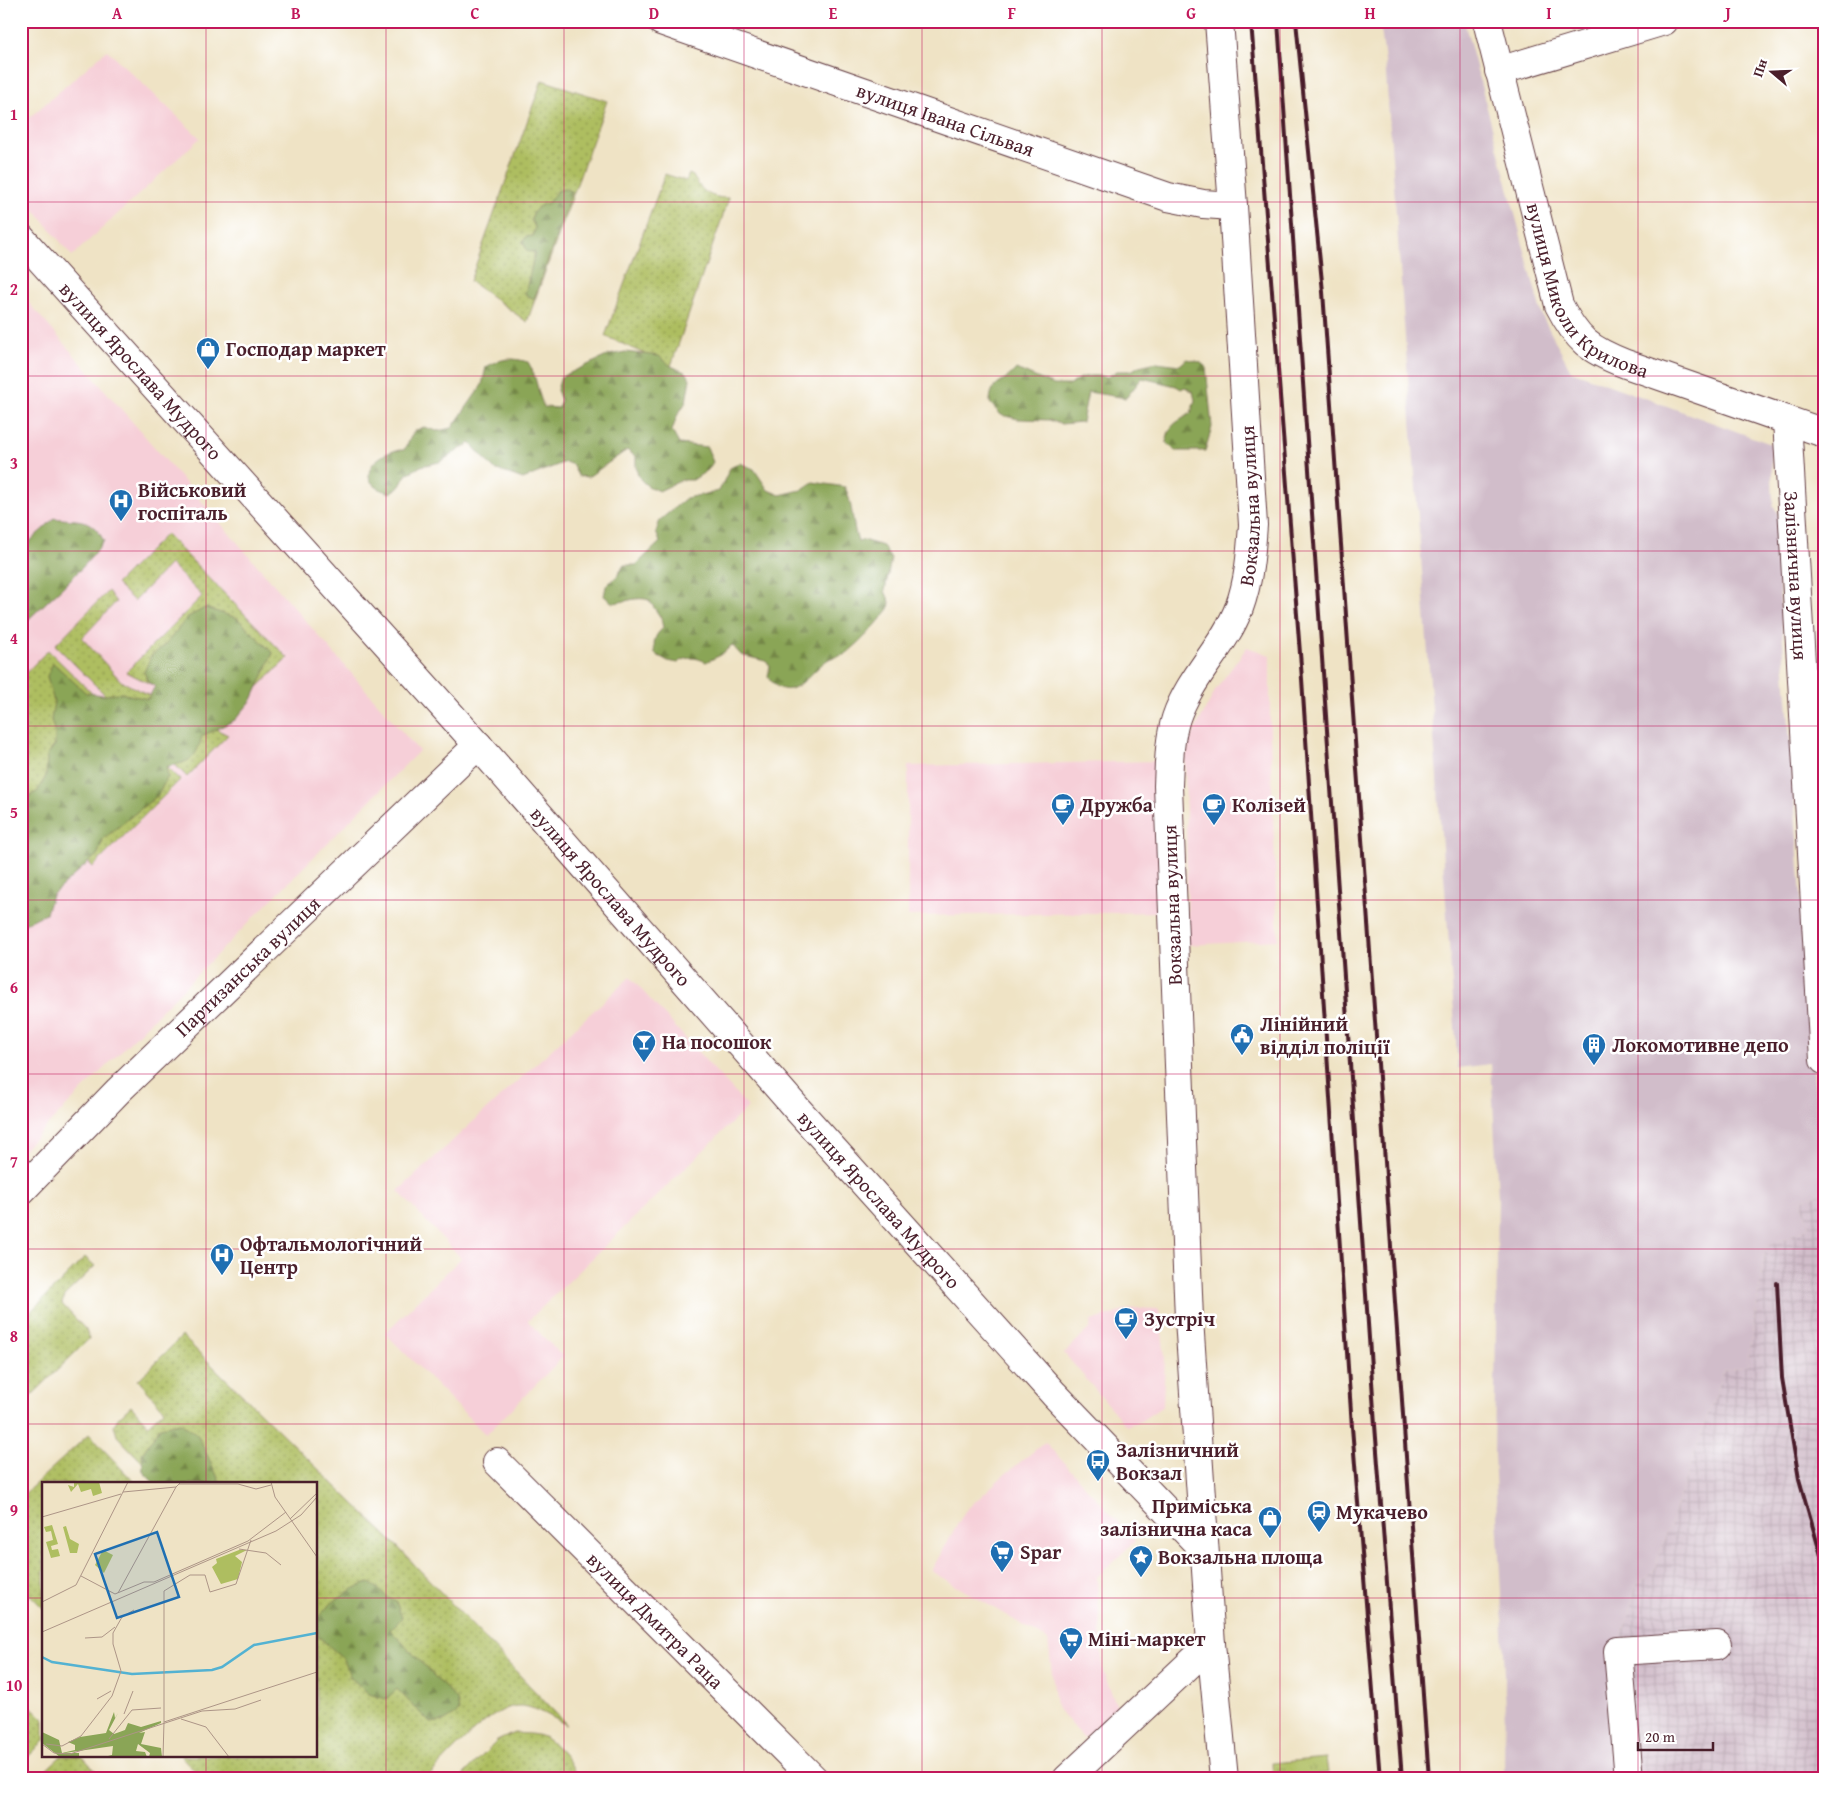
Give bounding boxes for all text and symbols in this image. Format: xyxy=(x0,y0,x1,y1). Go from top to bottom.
text: A xyxy=(112,1,123,25)
text: B xyxy=(291,1,301,25)
text: C xyxy=(470,1,480,25)
text: D xyxy=(649,1,659,25)
text: E xyxy=(829,1,838,25)
text: F xyxy=(1008,1,1016,25)
text: G xyxy=(1186,1,1196,25)
text: H xyxy=(1364,1,1376,25)
text: I xyxy=(1546,1,1552,25)
text: J xyxy=(1722,1,1731,25)
north arrow xyxy=(1748,48,1798,98)
text: Пн xyxy=(1747,56,1772,80)
street label: вулиця Івана Сільвая xyxy=(853,75,1038,163)
text: 1 xyxy=(10,102,18,126)
street label: вулиця Миколи Крилова xyxy=(1520,200,1653,385)
street label: вулиця Ярослава Мудрого xyxy=(53,275,229,466)
text: 2 xyxy=(10,277,18,301)
place label: Господар маркет xyxy=(226,334,386,363)
shop icon: Господар маркет xyxy=(195,336,221,370)
street label: Вокзальна вулиця xyxy=(1231,425,1267,588)
text: 3 xyxy=(10,451,18,475)
place label: Військовий госпіталь xyxy=(138,475,247,527)
hospital icon: Військовий госпіталь xyxy=(108,488,134,522)
street label: Залізнична вулиця xyxy=(1777,490,1816,661)
text: 4 xyxy=(10,626,18,650)
place label: Дружба xyxy=(1079,790,1154,819)
place label: Колізей xyxy=(1232,790,1306,819)
cafe icon: Дружба xyxy=(1050,792,1076,826)
cafe icon: Колізей xyxy=(1201,792,1227,826)
text: 5 xyxy=(10,800,18,824)
street label: вулиця Ярослава Мудрого xyxy=(524,800,698,993)
street label: Вокзальна вулиця xyxy=(1154,824,1189,986)
street label: Партизанська вулиця xyxy=(168,889,326,1043)
text: 6 xyxy=(10,975,18,999)
place label: Лінійний відділ поліції xyxy=(1260,1009,1391,1061)
public building icon: Лінійний відділ поліції xyxy=(1229,1022,1255,1056)
place label: На посошок xyxy=(662,1027,772,1056)
bar icon: На посошок xyxy=(631,1029,657,1063)
place label: Локомотивне депо xyxy=(1612,1030,1789,1059)
building icon: Локомотивне депо xyxy=(1581,1032,1607,1066)
street label: вулиця Ярослава Мудрого xyxy=(791,1104,968,1295)
text: 7 xyxy=(10,1149,18,1173)
place label: Офтальмологічний Центр xyxy=(240,1229,422,1281)
hospital icon: Офтальмологічний Центр xyxy=(209,1242,235,1276)
place label: Зустріч xyxy=(1144,1304,1215,1333)
cafe icon: Зустріч xyxy=(1113,1306,1139,1340)
text: 8 xyxy=(10,1324,18,1348)
place label: Залізничний Вокзал xyxy=(1116,1435,1239,1487)
bus stop icon: Залізничний Вокзал xyxy=(1085,1448,1111,1482)
inset map xyxy=(42,1482,318,1758)
place label: Приміська залізнична каса xyxy=(1100,1491,1253,1543)
place label: Мукачево xyxy=(1336,1497,1428,1526)
text: 9 xyxy=(10,1498,18,1522)
station icon: Мукачево xyxy=(1306,1499,1332,1533)
shop icon: Приміська залізнична каса xyxy=(1257,1505,1283,1539)
place label: Spar xyxy=(1020,1537,1061,1566)
supermarket icon: Spar xyxy=(989,1539,1015,1573)
place label: Вокзальна площа xyxy=(1158,1542,1323,1571)
place icon: Вокзальна площа xyxy=(1128,1544,1154,1578)
street label: вулиця Дмитра Раца xyxy=(581,1545,731,1695)
place label: Міні-маркет xyxy=(1088,1624,1206,1653)
supermarket icon: Міні-маркет xyxy=(1058,1626,1084,1660)
text: 10 xyxy=(6,1673,22,1697)
scale bar xyxy=(1638,1720,1712,1752)
text: 20 m xyxy=(1645,1726,1676,1747)

